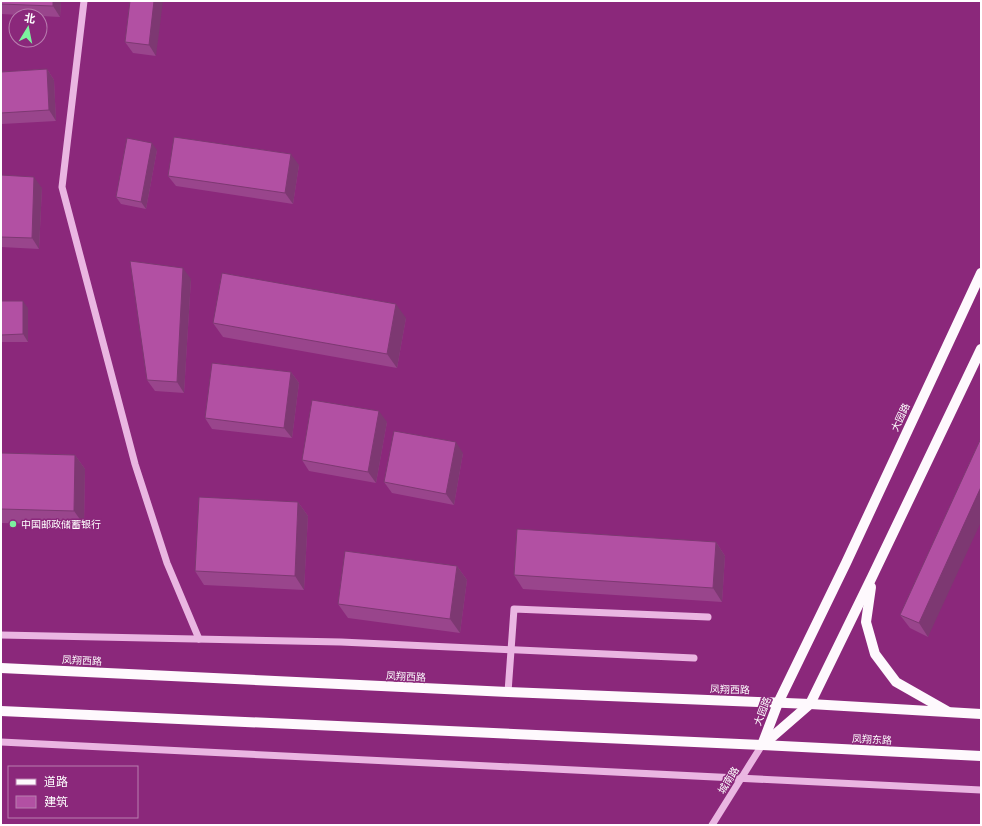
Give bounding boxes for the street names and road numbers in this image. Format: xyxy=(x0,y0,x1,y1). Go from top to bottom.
street label: 大园路 xyxy=(887,400,913,434)
street label: 凤翔西路 xyxy=(62,652,102,668)
street label: 凤翔西路 xyxy=(386,668,426,684)
street label: 凤翔西路 xyxy=(710,681,750,697)
street label: 大园路 xyxy=(750,694,774,728)
street label: 凤翔东路 xyxy=(852,731,892,747)
street label: 城南路 xyxy=(714,764,742,796)

